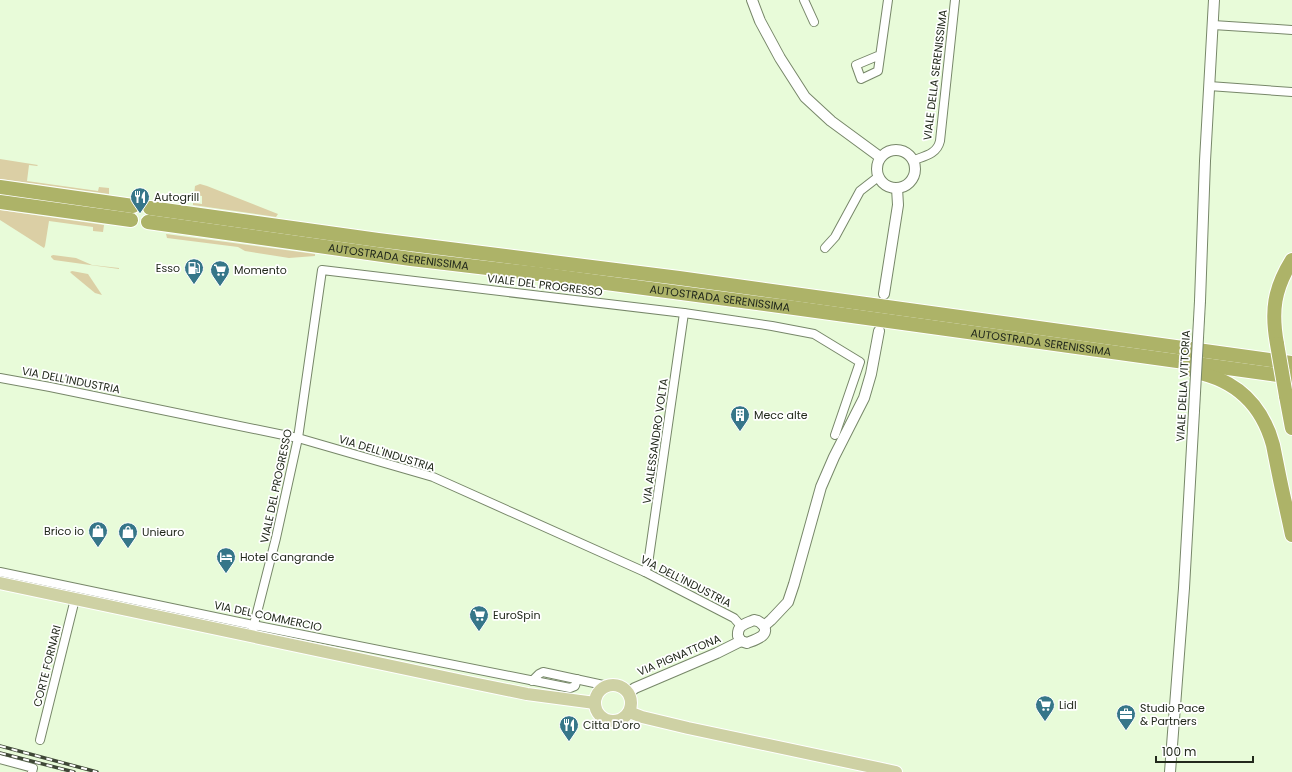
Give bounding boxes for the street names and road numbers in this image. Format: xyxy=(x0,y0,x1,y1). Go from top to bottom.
street label: VIALE DELLA SERENISSIMA xyxy=(919,8,951,141)
street label: AUTOSTRADA SERENISSIMA xyxy=(327,239,470,274)
street label: VIALE DEL PROGRESSO xyxy=(486,270,604,300)
street label: AUTOSTRADA SERENISSIMA xyxy=(649,281,792,315)
street label: AUTOSTRADA SERENISSIMA xyxy=(970,325,1113,360)
street label: VIALE DELLA VITTORIA xyxy=(1172,329,1194,442)
street label: VIA DELL'INDUSTRIA xyxy=(20,363,122,398)
street label: VIA ALESSANDRO VOLTA xyxy=(638,377,672,505)
street label: VIALE DEL PROGRESSO xyxy=(256,427,296,544)
street label: VIA DELL'INDUSTRIA xyxy=(337,431,438,475)
street label: VIA DELL'INDUSTRIA xyxy=(638,551,735,611)
street label: VIA DEL COMMERCIO xyxy=(213,597,324,635)
street label: CORTE FORNARI xyxy=(29,623,65,709)
street label: VIA PIGNATTONA xyxy=(635,630,724,680)

